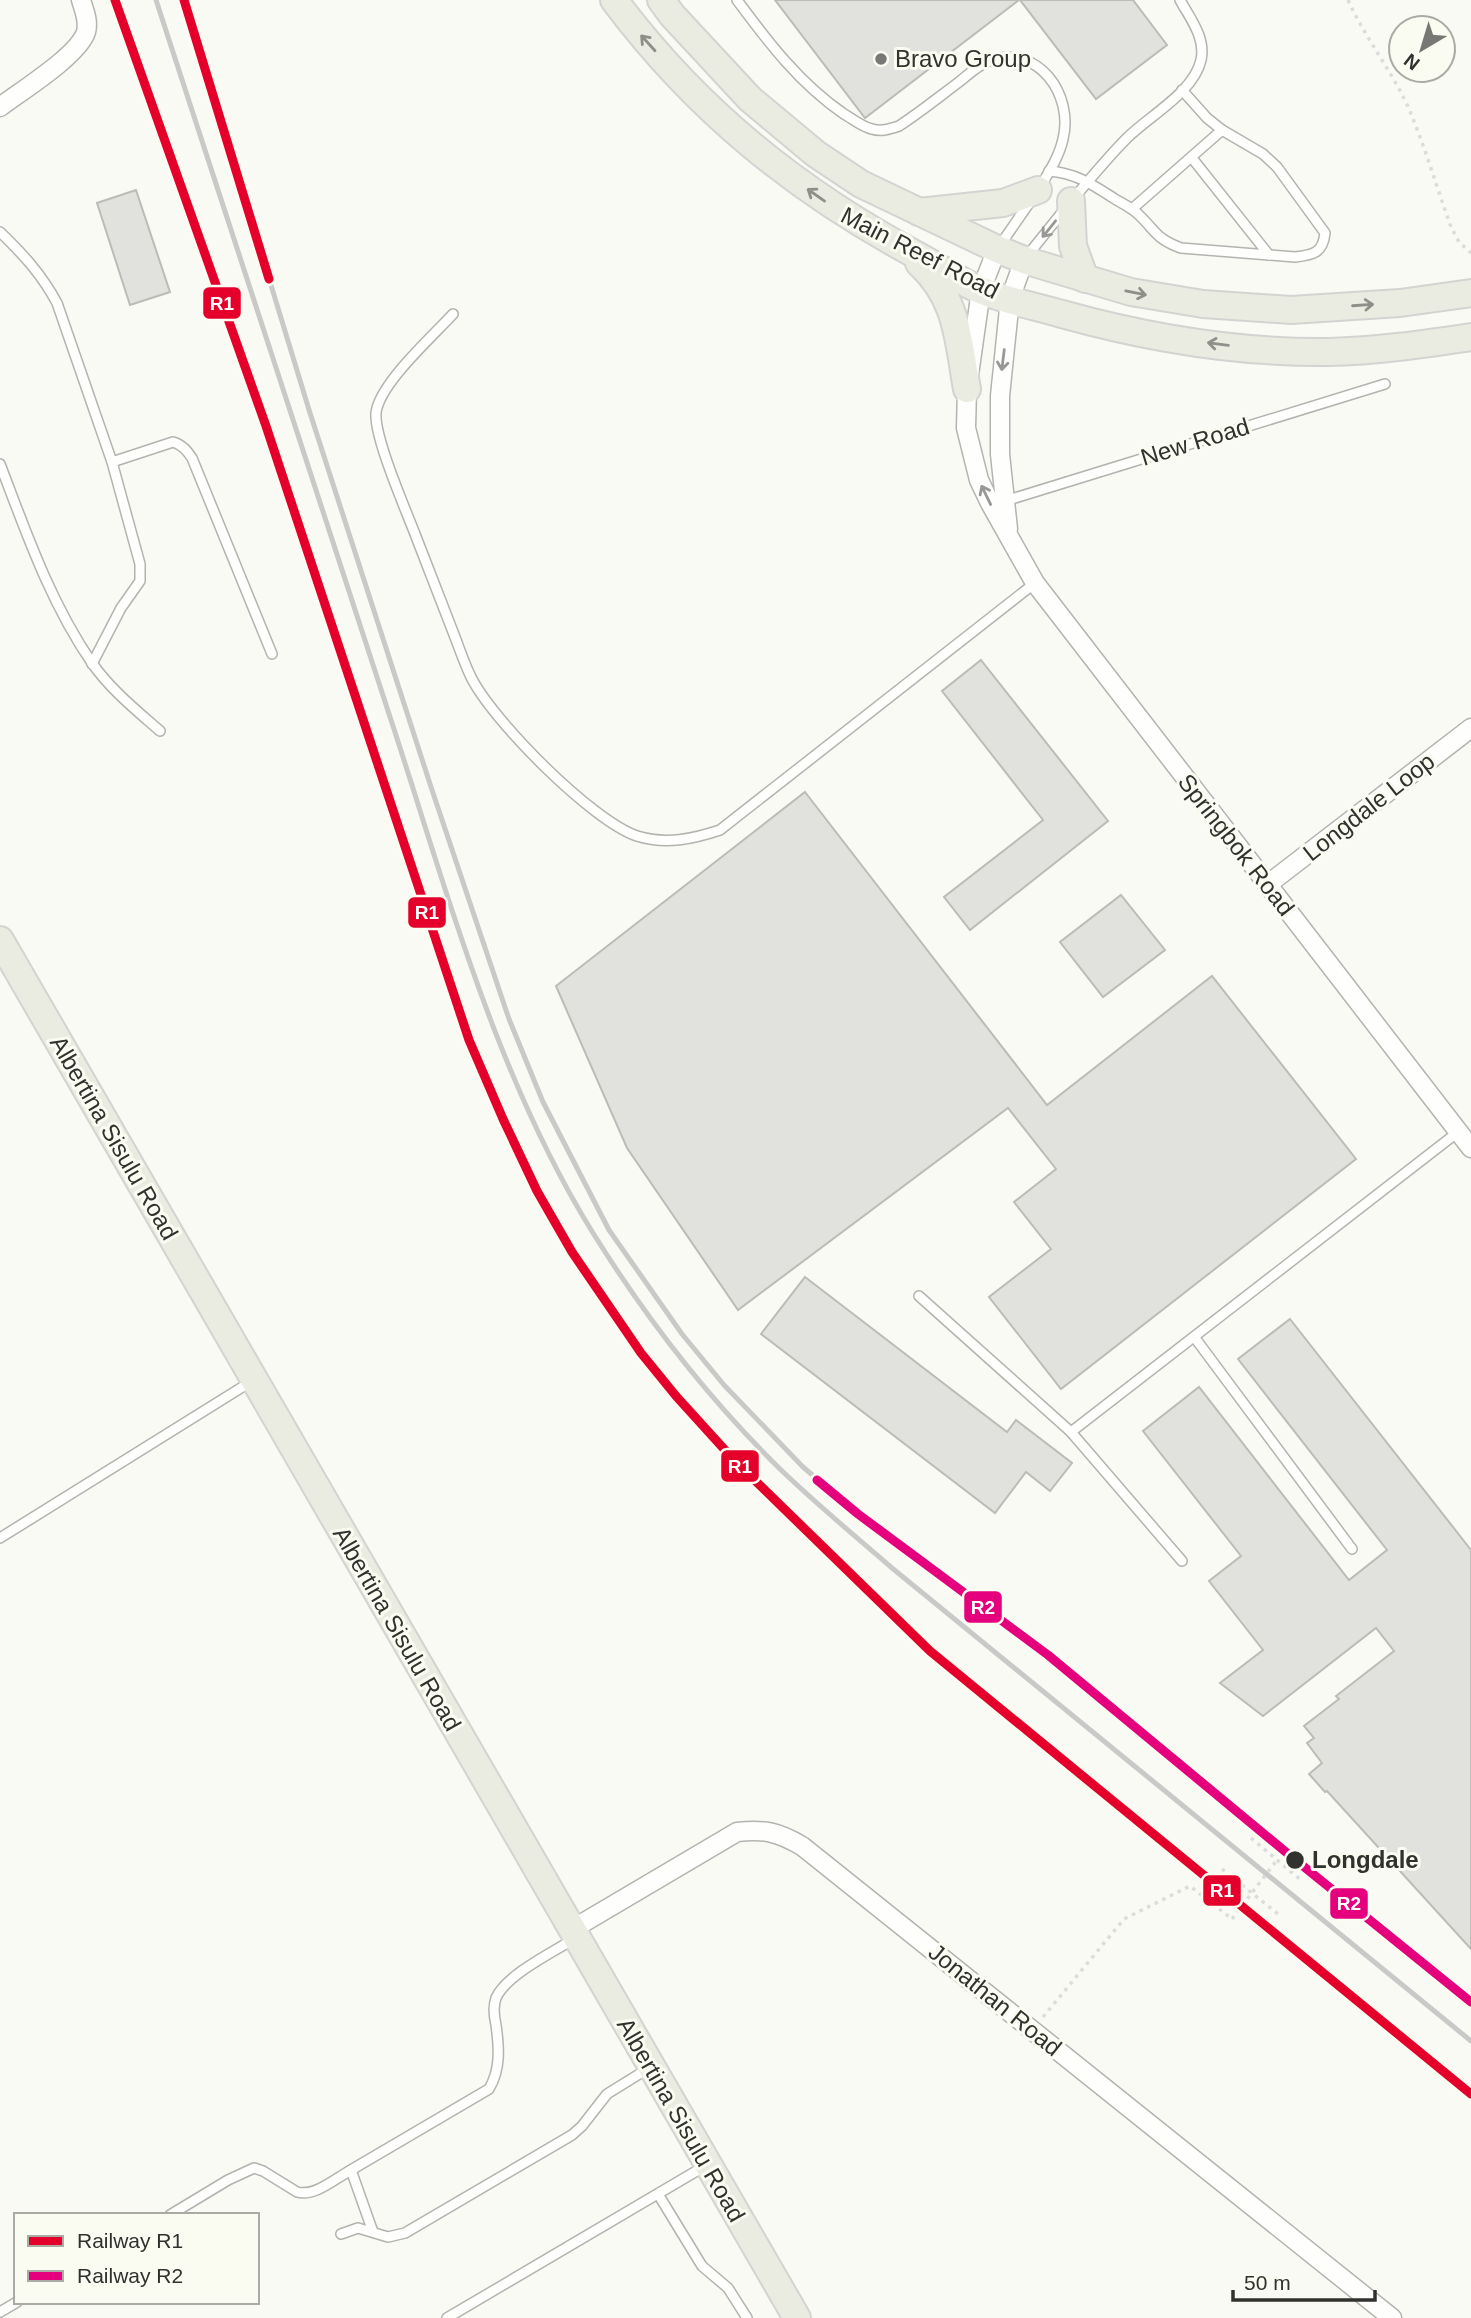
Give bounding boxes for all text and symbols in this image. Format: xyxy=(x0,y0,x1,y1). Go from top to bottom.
north arrow xyxy=(1387,14,1457,84)
one-way arrow xyxy=(639,35,656,52)
place label: Bravo Group xyxy=(895,45,1031,72)
text: N xyxy=(1400,50,1424,75)
marker: Bravo Group xyxy=(873,51,889,67)
one-way arrow xyxy=(807,188,826,202)
street label: Main Reef Road xyxy=(837,201,1004,304)
one-way arrow xyxy=(1041,220,1056,238)
line badge: R1 xyxy=(202,286,242,320)
one-way arrow xyxy=(1124,286,1147,300)
text: R1 xyxy=(210,293,235,314)
one-way arrow xyxy=(1351,299,1374,312)
one-way arrow xyxy=(1207,338,1230,351)
one-way arrow xyxy=(996,349,1009,371)
street label: New Road xyxy=(1137,412,1252,471)
one-way arrow xyxy=(979,485,992,506)
street label: Longdale Loop xyxy=(1298,747,1440,866)
street label: Springbok Road xyxy=(1173,769,1300,921)
line badge: R1 xyxy=(407,896,447,929)
text: R1 xyxy=(415,902,440,923)
street label: Albertina Sisulu Road xyxy=(45,1031,184,1244)
line badge: R1 xyxy=(720,1449,760,1483)
text: R1 xyxy=(728,1456,753,1477)
street label: Albertina Sisulu Road xyxy=(328,1522,467,1735)
line badge: R2 xyxy=(963,1590,1003,1624)
text: R2 xyxy=(971,1597,995,1618)
place label: Longdale xyxy=(1312,1846,1419,1873)
marker: Longdale xyxy=(1284,1849,1306,1871)
line badge: R1 xyxy=(1202,1874,1242,1907)
text: R1 xyxy=(1210,1880,1235,1901)
line badge: R2 xyxy=(1329,1887,1369,1920)
text: R2 xyxy=(1337,1893,1361,1914)
street label: Jonathan Road xyxy=(924,1938,1067,2061)
street label: Albertina Sisulu Road xyxy=(612,2013,751,2226)
legend xyxy=(14,2213,259,2304)
text: Railway R1 xyxy=(77,2229,183,2252)
scale bar xyxy=(1233,2258,1375,2302)
text: Railway R2 xyxy=(77,2264,183,2287)
text: 50 m xyxy=(1244,2271,1291,2294)

